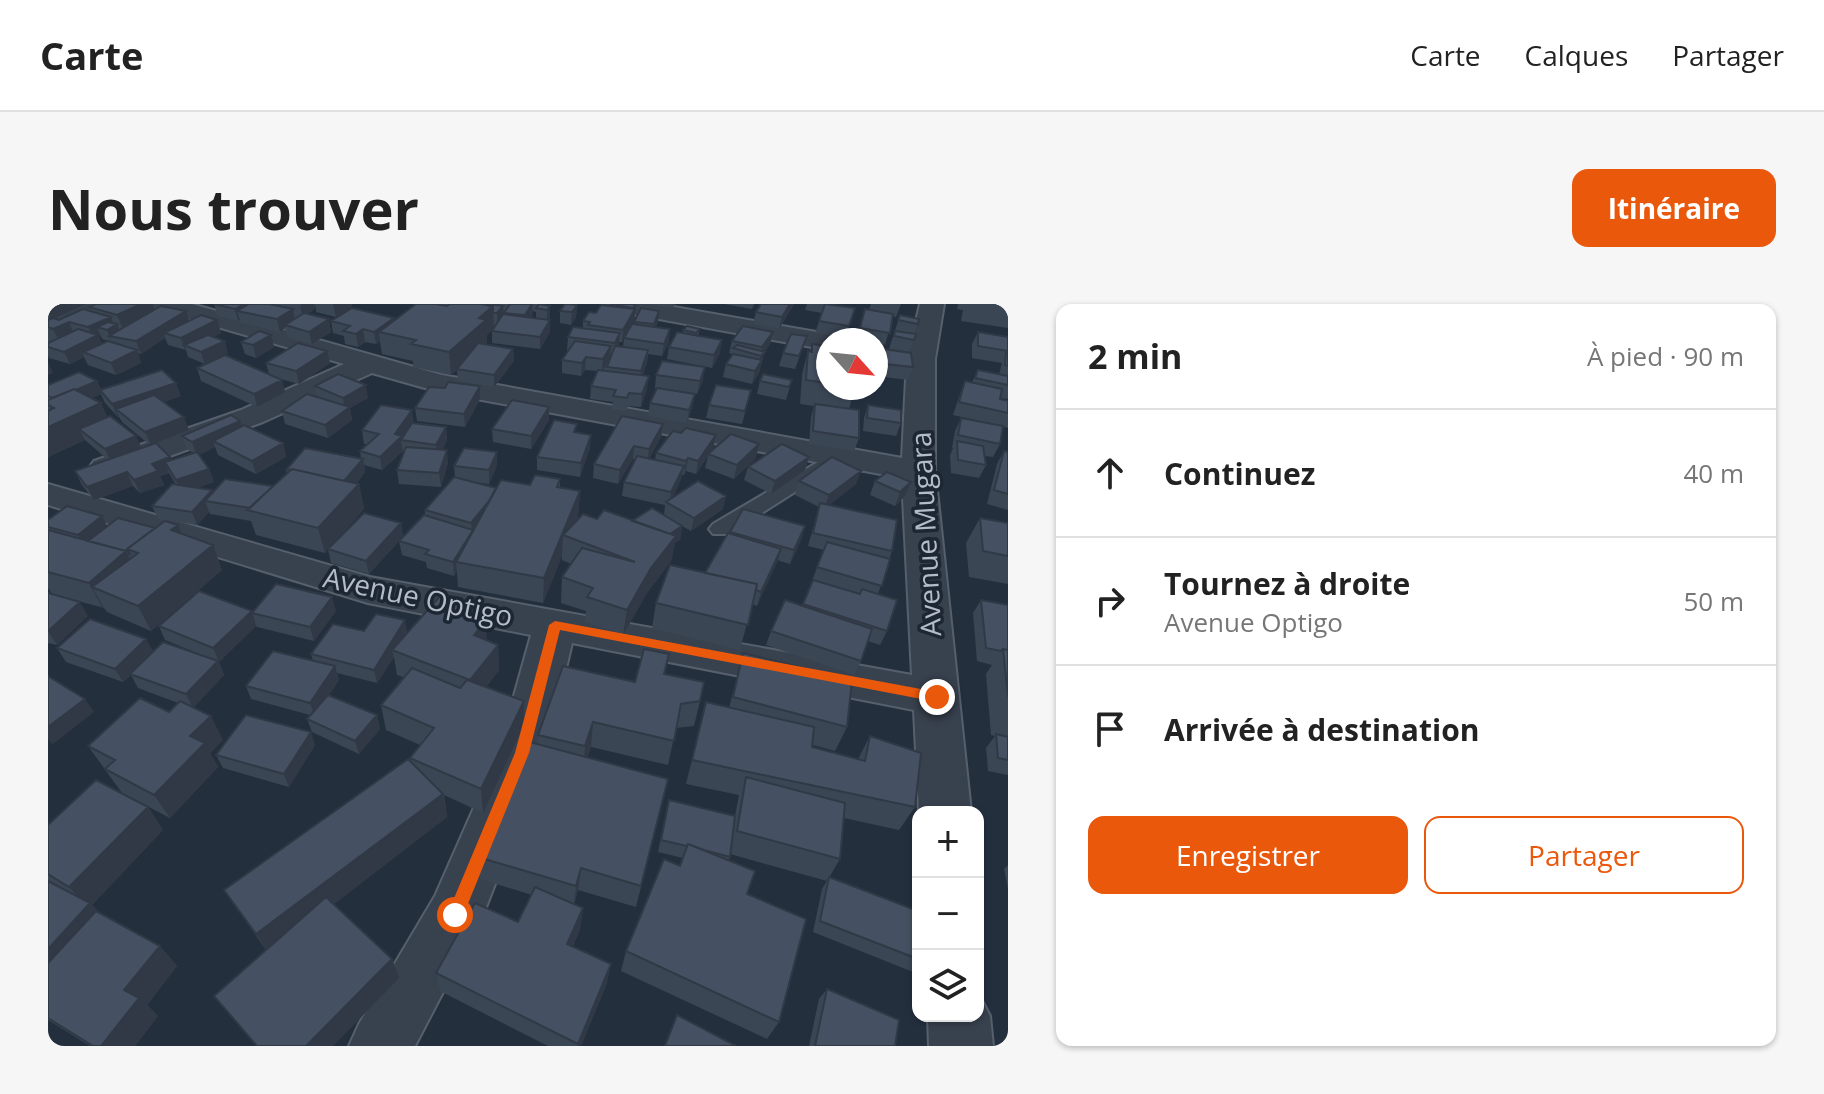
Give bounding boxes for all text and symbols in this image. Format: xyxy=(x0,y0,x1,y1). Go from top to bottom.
text: Carte xyxy=(40,29,143,81)
text: Carte xyxy=(1410,36,1481,74)
text: Calques xyxy=(1525,36,1628,74)
text: Partager xyxy=(1672,36,1784,74)
button: Itinéraire xyxy=(1572,169,1776,247)
text: Nous trouver xyxy=(48,170,419,246)
north arrow xyxy=(816,328,888,400)
text: 2 min xyxy=(1088,333,1182,379)
text: À pied · 90 m xyxy=(1587,338,1744,374)
street label: Avenue Mugara xyxy=(901,431,949,637)
icon: ahead xyxy=(1088,451,1132,495)
text: Continuez xyxy=(1164,453,1315,494)
text: 40 m xyxy=(1683,455,1744,491)
street label: Avenue Optigo xyxy=(320,557,516,635)
text: Tournez à droite xyxy=(1164,563,1410,604)
icon: right xyxy=(1088,579,1132,623)
text: 50 m xyxy=(1683,583,1744,619)
text: Avenue Optigo xyxy=(1164,604,1343,640)
route end xyxy=(919,679,955,715)
icon: arrive xyxy=(1088,707,1132,751)
text: Arrivée à destination xyxy=(1164,709,1479,750)
map controls xyxy=(912,806,984,1022)
button: + xyxy=(912,806,984,878)
button: Enregistrer xyxy=(1088,816,1408,894)
button: Partager xyxy=(1424,816,1744,894)
button: − xyxy=(912,878,984,950)
route start xyxy=(437,897,473,933)
button: layers xyxy=(912,950,984,1022)

